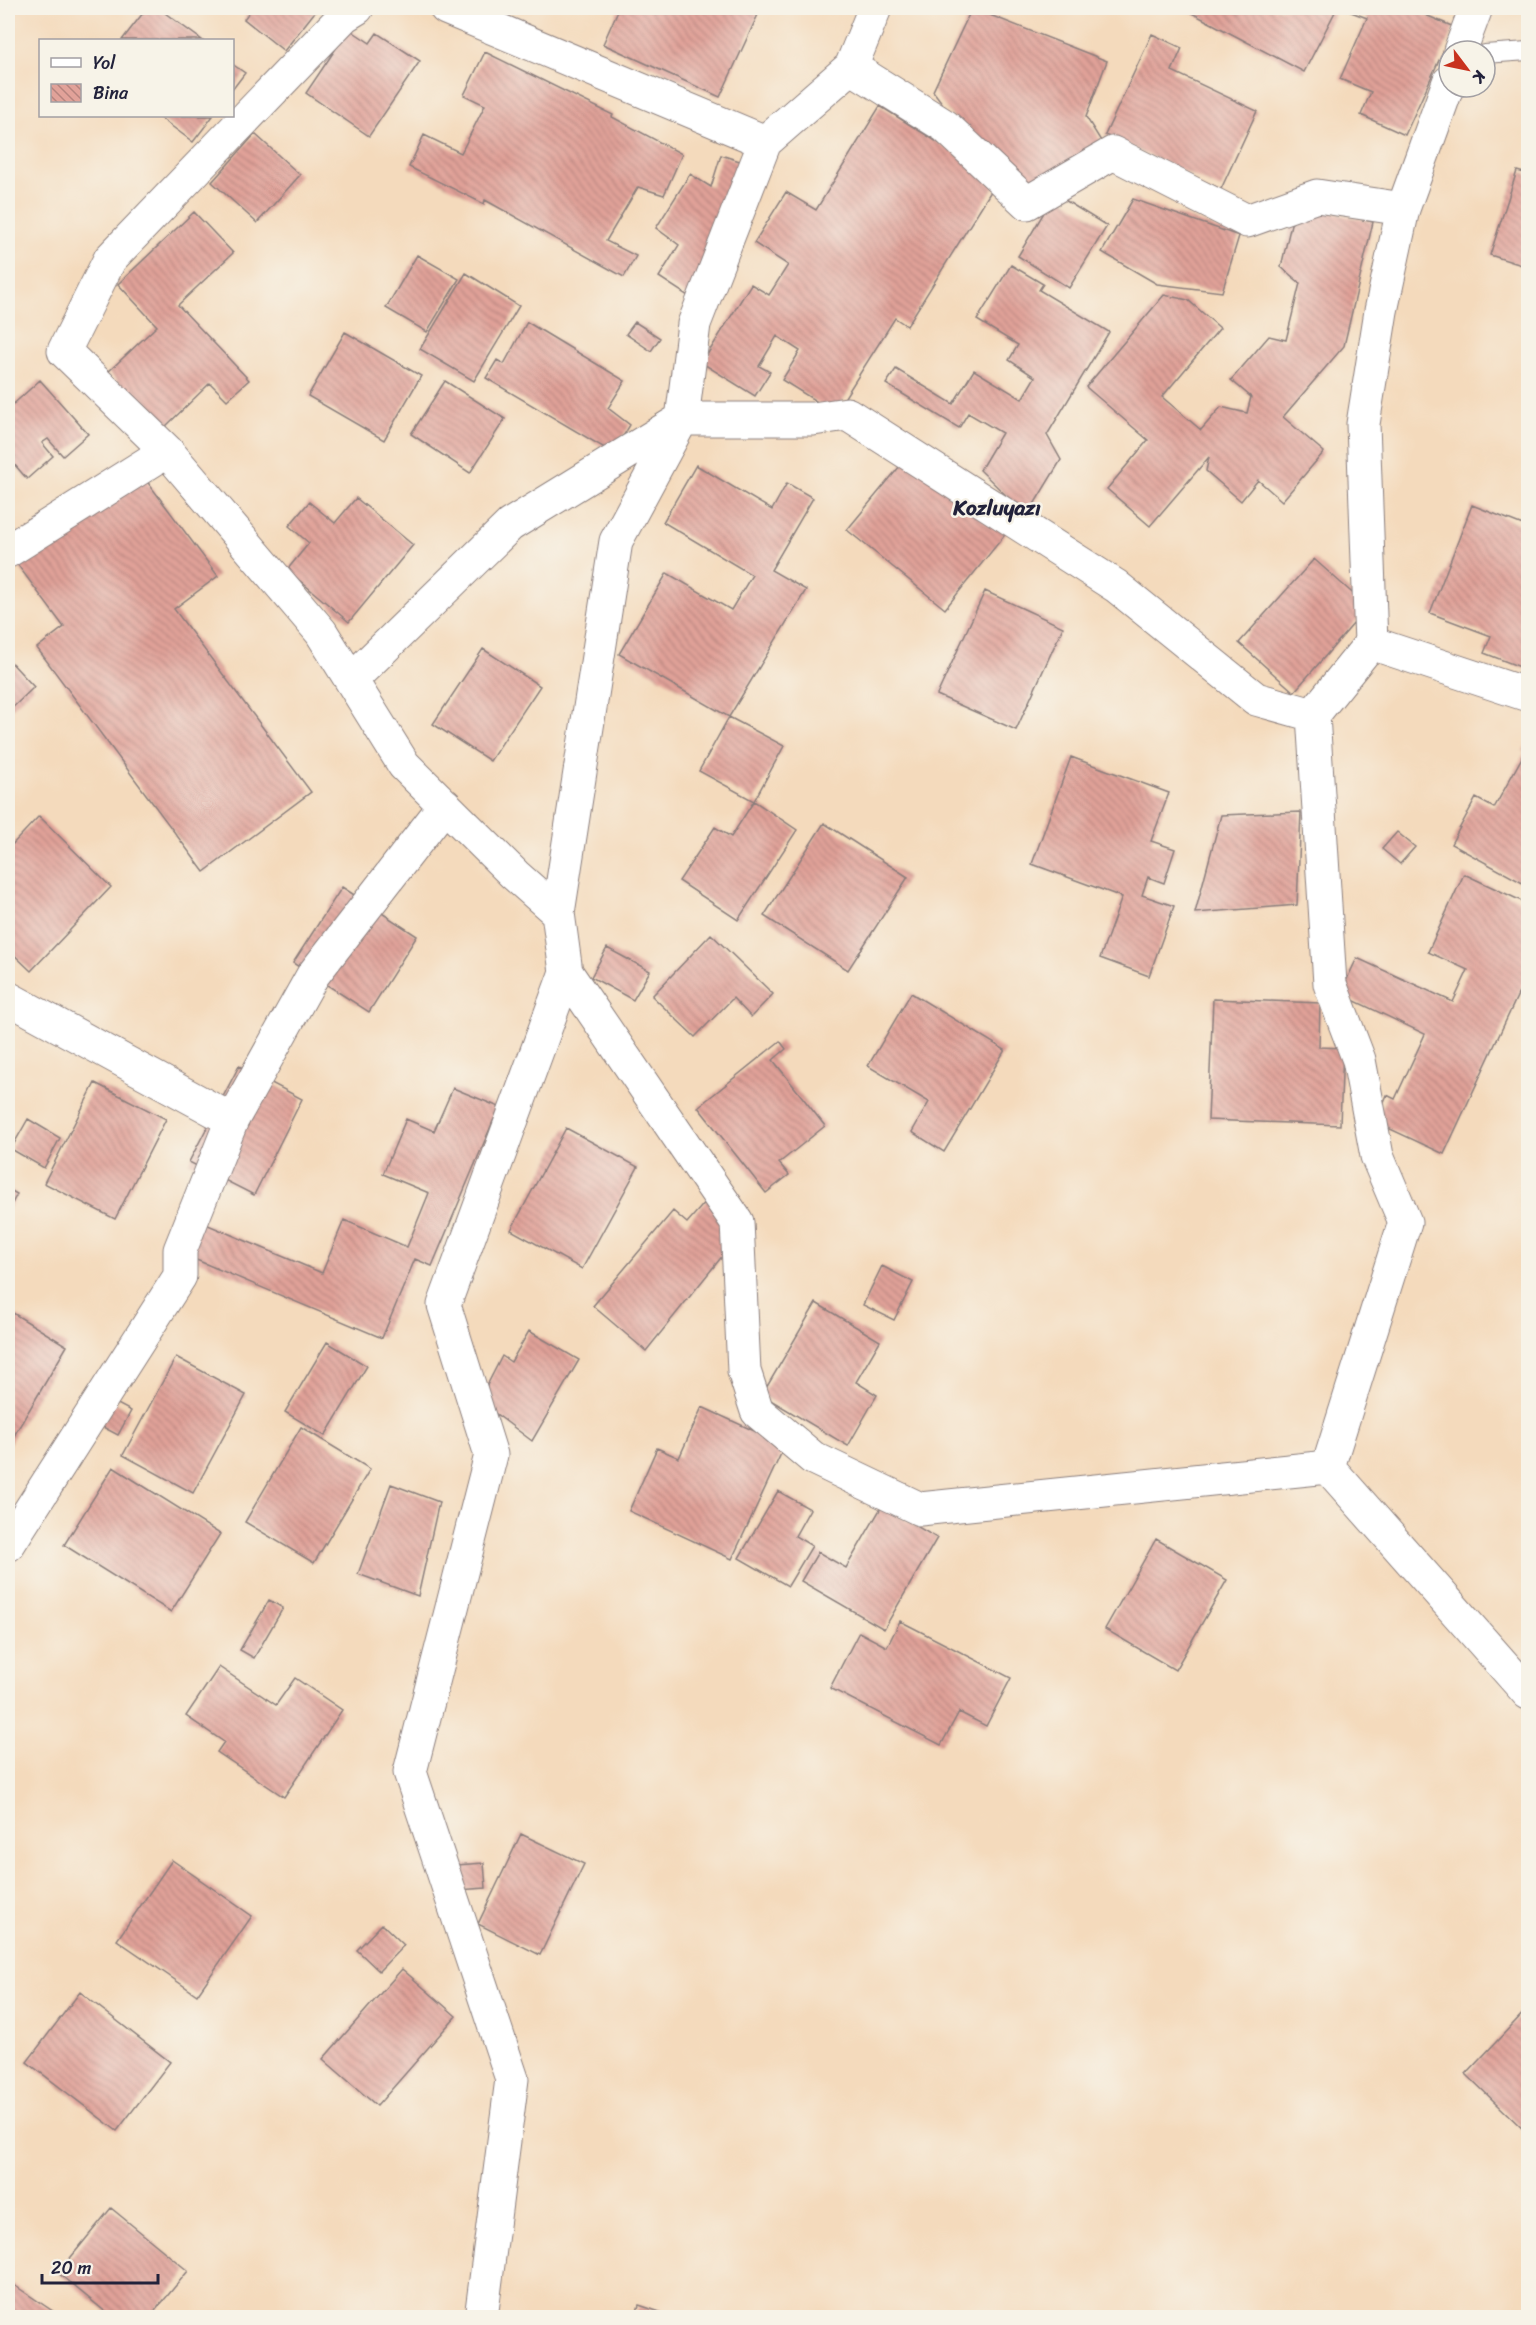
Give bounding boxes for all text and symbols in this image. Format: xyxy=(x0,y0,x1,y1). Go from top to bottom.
legend xyxy=(39,39,234,117)
north arrow xyxy=(1437,39,1497,99)
text: Yol xyxy=(93,47,116,79)
text: K xyxy=(1464,64,1495,90)
text: Bina xyxy=(93,77,129,109)
district label: Kozluyazı xyxy=(952,489,1041,527)
scale bar xyxy=(42,2247,158,2285)
text: 20 m xyxy=(51,2252,91,2284)

